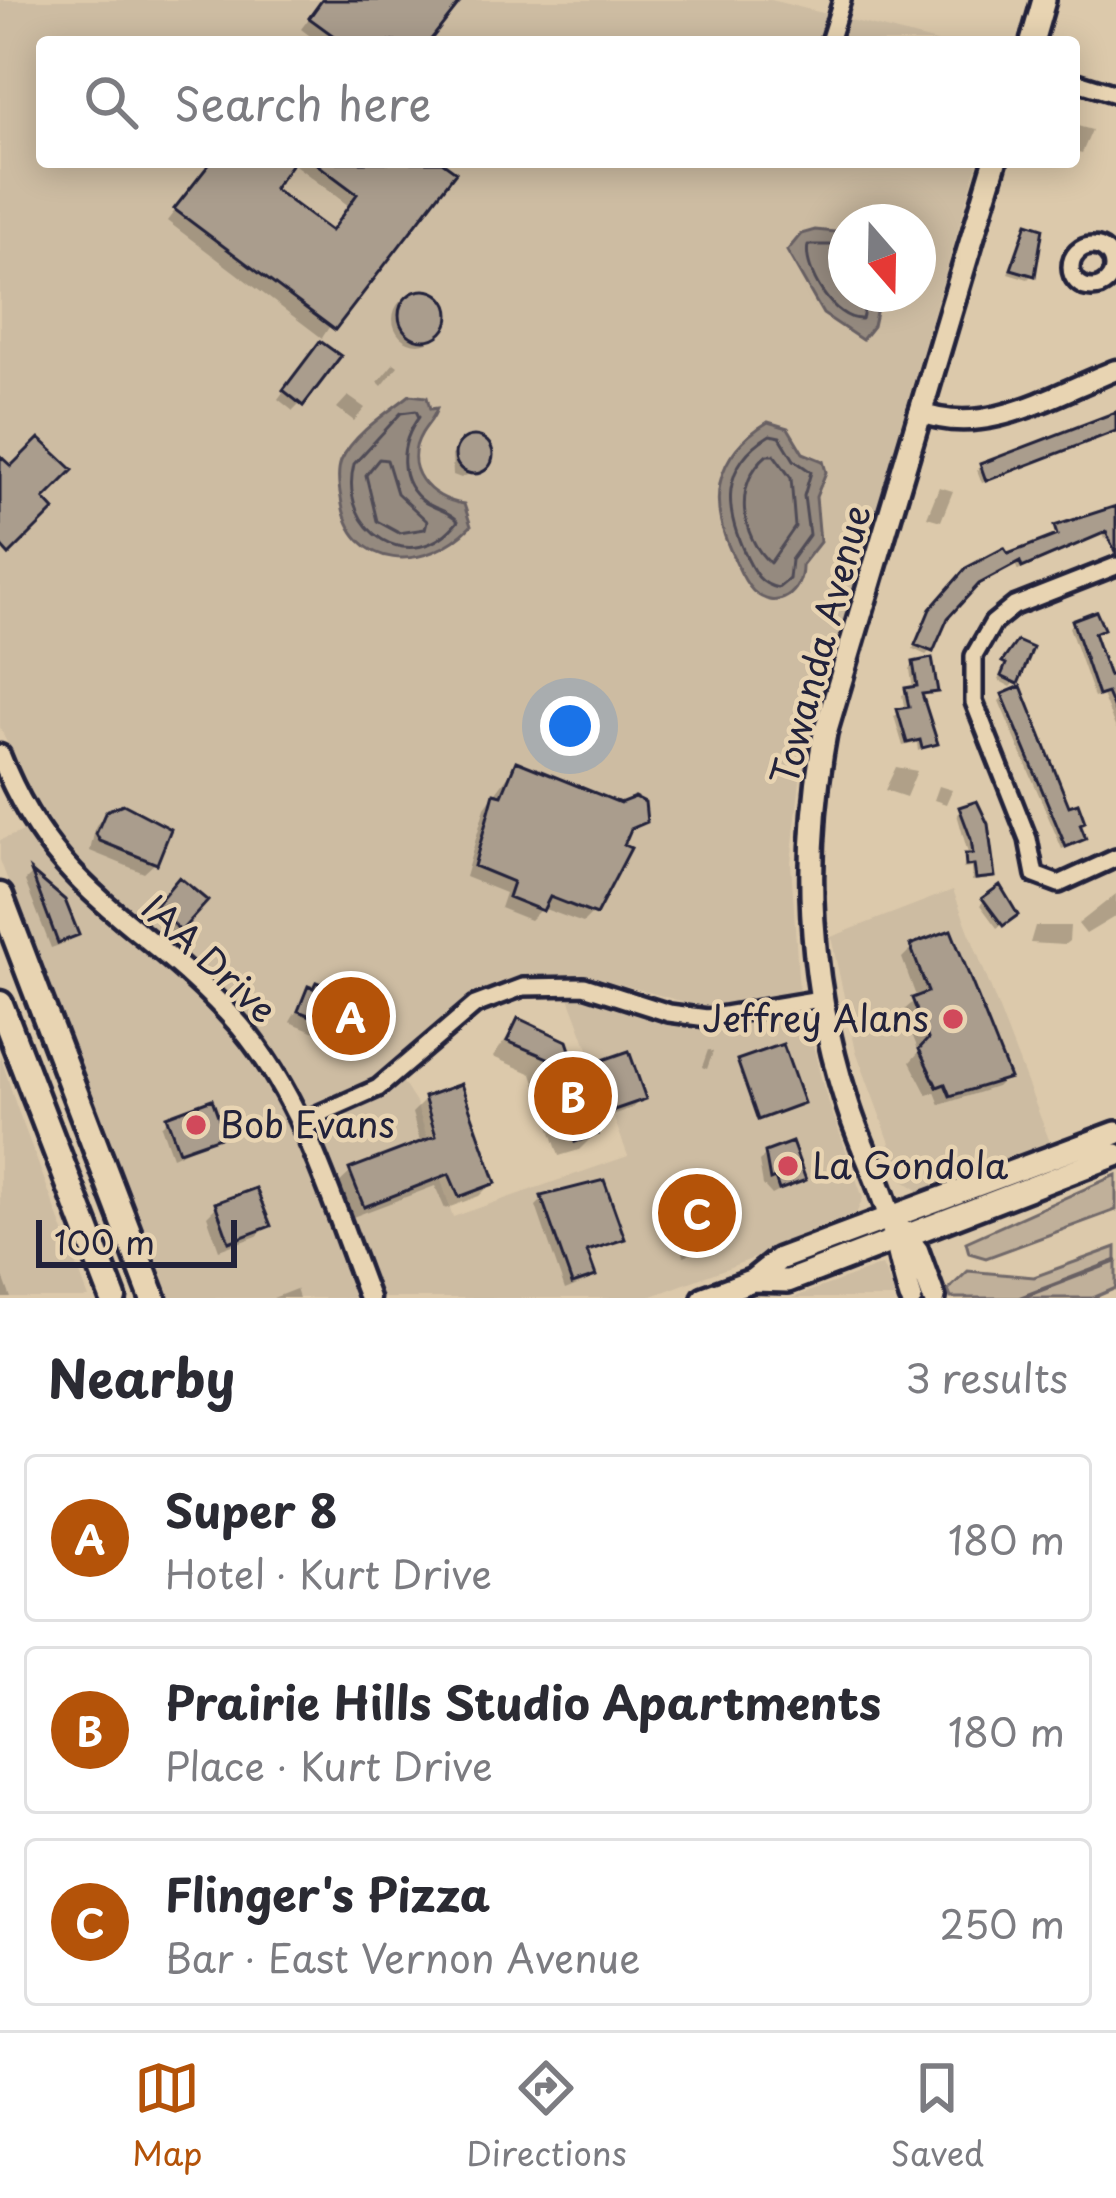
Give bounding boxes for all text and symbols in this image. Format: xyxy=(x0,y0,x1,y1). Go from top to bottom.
search box xyxy=(36,36,1080,168)
text: Search here xyxy=(174,68,431,136)
icon: search xyxy=(78,69,144,135)
north arrow xyxy=(828,204,936,312)
street label: Towanda Avenue xyxy=(756,498,883,791)
your location xyxy=(540,696,600,756)
street label: IAA Drive xyxy=(131,881,290,1035)
pin: A xyxy=(312,971,390,1061)
place label: Jeffrey Alans xyxy=(703,990,929,1044)
marker: Jeffrey Alans xyxy=(940,1006,966,1032)
pin: B xyxy=(534,1051,612,1141)
place label: Bob Evans xyxy=(220,1096,395,1150)
marker: Bob Evans xyxy=(183,1112,209,1138)
place label: La Gondola xyxy=(812,1137,1009,1191)
marker: La Gondola xyxy=(775,1153,801,1179)
pin: C xyxy=(658,1168,736,1258)
scale bar xyxy=(36,1214,237,1267)
text: 100 m xyxy=(54,1216,155,1266)
text: Nearby xyxy=(48,1338,235,1415)
text: 3 results xyxy=(905,1347,1068,1406)
text: Super 8 xyxy=(165,1475,338,1543)
text: A xyxy=(75,1509,105,1568)
text: 180 m xyxy=(948,1509,1065,1568)
text: Hotel · Kurt Drive xyxy=(165,1543,492,1602)
text: Prairie Hills Studio Apartments xyxy=(165,1667,881,1735)
text: B xyxy=(77,1701,103,1760)
text: 180 m xyxy=(948,1701,1065,1760)
text: Place · Kurt Drive xyxy=(165,1735,493,1794)
text: Flinger's Pizza xyxy=(165,1859,490,1927)
text: C xyxy=(75,1893,105,1952)
text: 250 m xyxy=(940,1893,1065,1952)
text: Bar · East Vernon Avenue xyxy=(165,1927,640,1986)
tab: Map xyxy=(132,2055,202,2177)
tab: Directions xyxy=(466,2055,627,2177)
tab: Saved xyxy=(890,2055,984,2177)

